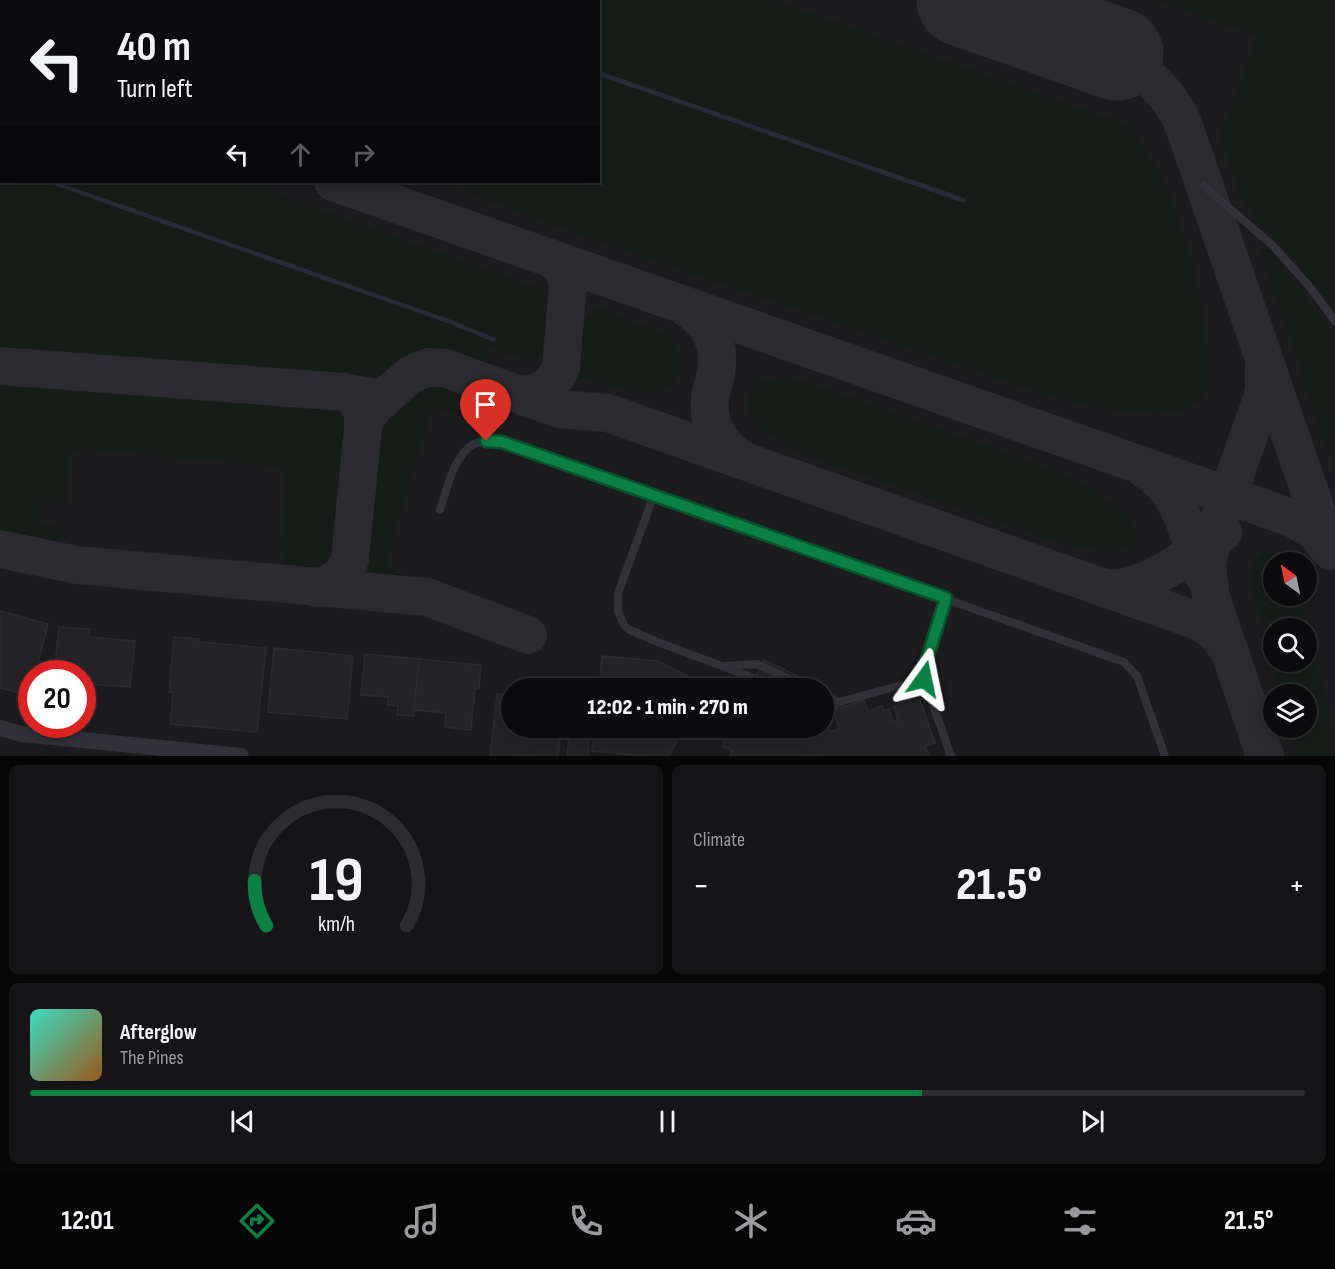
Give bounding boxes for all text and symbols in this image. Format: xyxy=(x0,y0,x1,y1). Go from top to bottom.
text: 40 m xyxy=(117,22,191,73)
icon: left xyxy=(18,24,96,102)
text: Turn left xyxy=(117,73,193,105)
icon: left xyxy=(221,138,254,171)
icon: ahead xyxy=(284,138,317,171)
icon: right xyxy=(347,138,380,171)
pin xyxy=(460,379,511,441)
icon: arrive xyxy=(469,388,502,421)
north arrow xyxy=(1263,552,1317,606)
map controls xyxy=(1263,552,1317,738)
button: search xyxy=(1263,618,1317,672)
position arrow xyxy=(892,647,956,711)
speed limit sign: 20 xyxy=(18,660,96,738)
button: layers xyxy=(1263,684,1317,738)
text: 12:02 · 1 min · 270 m xyxy=(587,694,748,721)
text: Climate xyxy=(693,828,745,852)
text: 19 xyxy=(309,844,363,919)
text: 21.5° xyxy=(956,858,1042,913)
text: − xyxy=(693,866,709,906)
text: + xyxy=(1289,866,1305,906)
text: km/h xyxy=(317,913,355,938)
text: Afterglow xyxy=(120,1019,197,1046)
text: The Pines xyxy=(120,1046,184,1070)
icon: previous xyxy=(226,1105,259,1138)
icon: pause xyxy=(651,1105,684,1138)
icon: next xyxy=(1076,1105,1109,1138)
icon: directions xyxy=(236,1200,278,1242)
icon: music xyxy=(401,1200,443,1242)
icon: phone xyxy=(565,1200,607,1242)
icon: climate xyxy=(730,1200,772,1242)
icon: car xyxy=(895,1200,937,1242)
icon: filters xyxy=(1059,1200,1101,1242)
text: 12:01 xyxy=(61,1205,114,1237)
text: 21.5° xyxy=(1224,1205,1274,1237)

